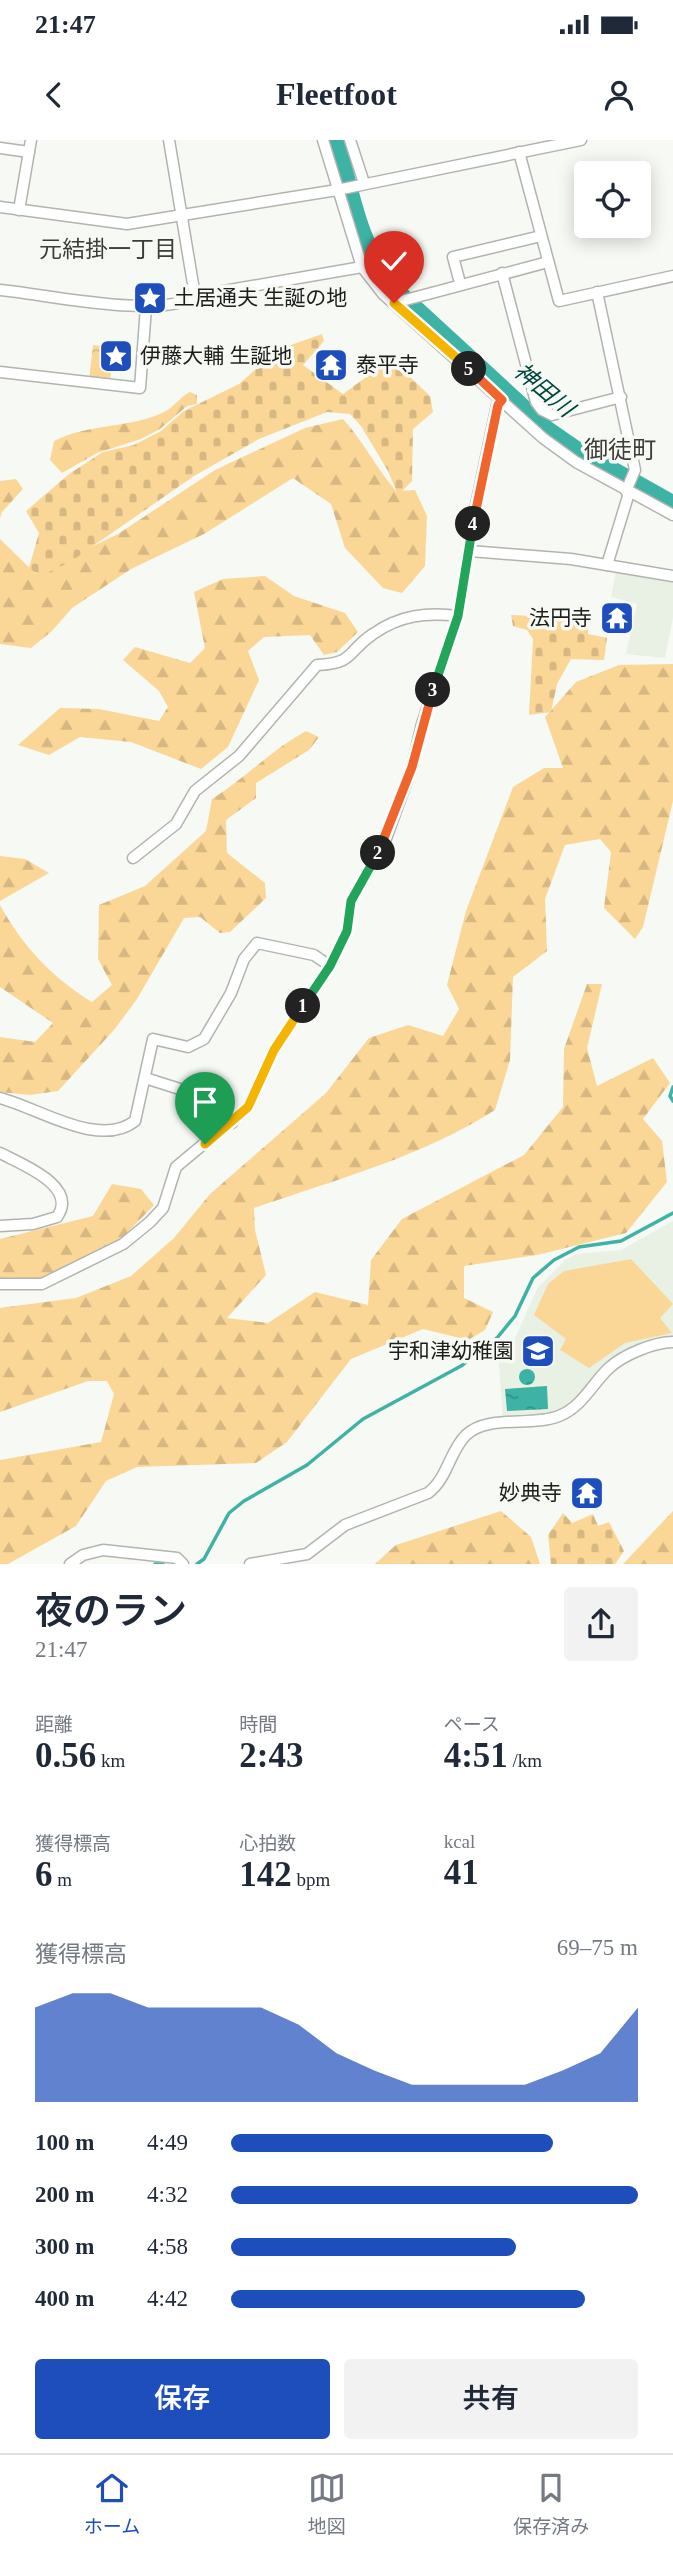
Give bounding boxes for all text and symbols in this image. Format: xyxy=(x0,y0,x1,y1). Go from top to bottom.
text: 21:47 xyxy=(35,10,96,39)
icon: back xyxy=(35,76,73,114)
text: Fleetfoot xyxy=(276,76,397,112)
icon: person xyxy=(600,76,638,114)
map controls xyxy=(574,161,651,238)
button: locate xyxy=(574,161,651,238)
pin xyxy=(364,231,424,303)
district label: 元結掛一丁目 xyxy=(39,237,177,262)
icon: check xyxy=(375,242,413,280)
place icon: 土居通夫 生誕の地 xyxy=(131,279,169,317)
place label: 土居通夫 生誕の地 xyxy=(174,286,347,310)
place icon: 伊藤大輔 生誕地 xyxy=(97,337,135,375)
place label: 伊藤大輔 生誕地 xyxy=(140,344,292,368)
temple icon: 泰平寺 xyxy=(312,346,350,384)
pin: 5 xyxy=(452,352,486,386)
place label: 泰平寺 xyxy=(356,353,419,377)
text: 5 xyxy=(464,358,473,379)
water label: 神田川 xyxy=(510,358,581,424)
district label: 御徒町 xyxy=(584,437,656,463)
pin: 4 xyxy=(456,506,490,542)
text: 4 xyxy=(468,513,477,534)
temple icon: 法円寺 xyxy=(598,599,636,637)
place label: 法円寺 xyxy=(529,606,592,630)
pin: 3 xyxy=(416,672,450,708)
text: 3 xyxy=(428,679,437,700)
pin: 2 xyxy=(360,836,396,870)
text: 2 xyxy=(373,842,382,863)
pin: 1 xyxy=(286,988,320,1024)
text: 1 xyxy=(298,995,307,1016)
pin xyxy=(175,1072,235,1144)
icon: arrive xyxy=(186,1083,224,1121)
school or university icon: 宇和津幼稚園 xyxy=(519,1332,557,1370)
place label: 宇和津幼稚園 xyxy=(388,1339,514,1363)
temple icon: 妙典寺 xyxy=(568,1474,606,1512)
place label: 妙典寺 xyxy=(499,1481,562,1505)
button: share xyxy=(564,1587,638,1661)
text: 夜のラン xyxy=(35,1590,187,1632)
text: 21:47 xyxy=(35,1637,87,1662)
text: 距離 xyxy=(35,1714,73,1735)
text: 時間 xyxy=(239,1714,277,1735)
text: ペース xyxy=(444,1714,500,1735)
text: 0.56 xyxy=(35,1736,96,1775)
text: 2:43 xyxy=(239,1736,303,1775)
text: 4:51 xyxy=(444,1736,508,1775)
text: km xyxy=(96,1750,125,1771)
text: /km xyxy=(508,1750,542,1771)
text: kcal xyxy=(444,1831,475,1852)
text: 獲得標高 xyxy=(35,1833,111,1854)
text: 心拍数 xyxy=(239,1833,296,1854)
text: 41 xyxy=(444,1853,479,1892)
text: 6 xyxy=(35,1855,53,1894)
text: 142 xyxy=(239,1855,292,1894)
text: m xyxy=(53,1869,72,1890)
text: bpm xyxy=(292,1869,330,1890)
text: 69–75 m xyxy=(557,1935,638,1960)
text: 獲得標高 xyxy=(35,1942,127,1967)
text: 100 m xyxy=(35,2130,94,2155)
text: 4:49 xyxy=(147,2130,188,2155)
text: 200 m xyxy=(35,2182,94,2207)
text: 4:32 xyxy=(147,2182,188,2207)
text: 300 m xyxy=(35,2234,94,2259)
text: 4:58 xyxy=(147,2234,188,2259)
text: 400 m xyxy=(35,2286,94,2311)
text: 4:42 xyxy=(147,2286,188,2311)
button: 保存 xyxy=(35,2359,330,2439)
button: 共有 xyxy=(344,2359,638,2439)
tab: ホーム xyxy=(84,2469,140,2538)
tab: 地図 xyxy=(308,2469,346,2538)
tab: 保存済み xyxy=(513,2469,589,2538)

